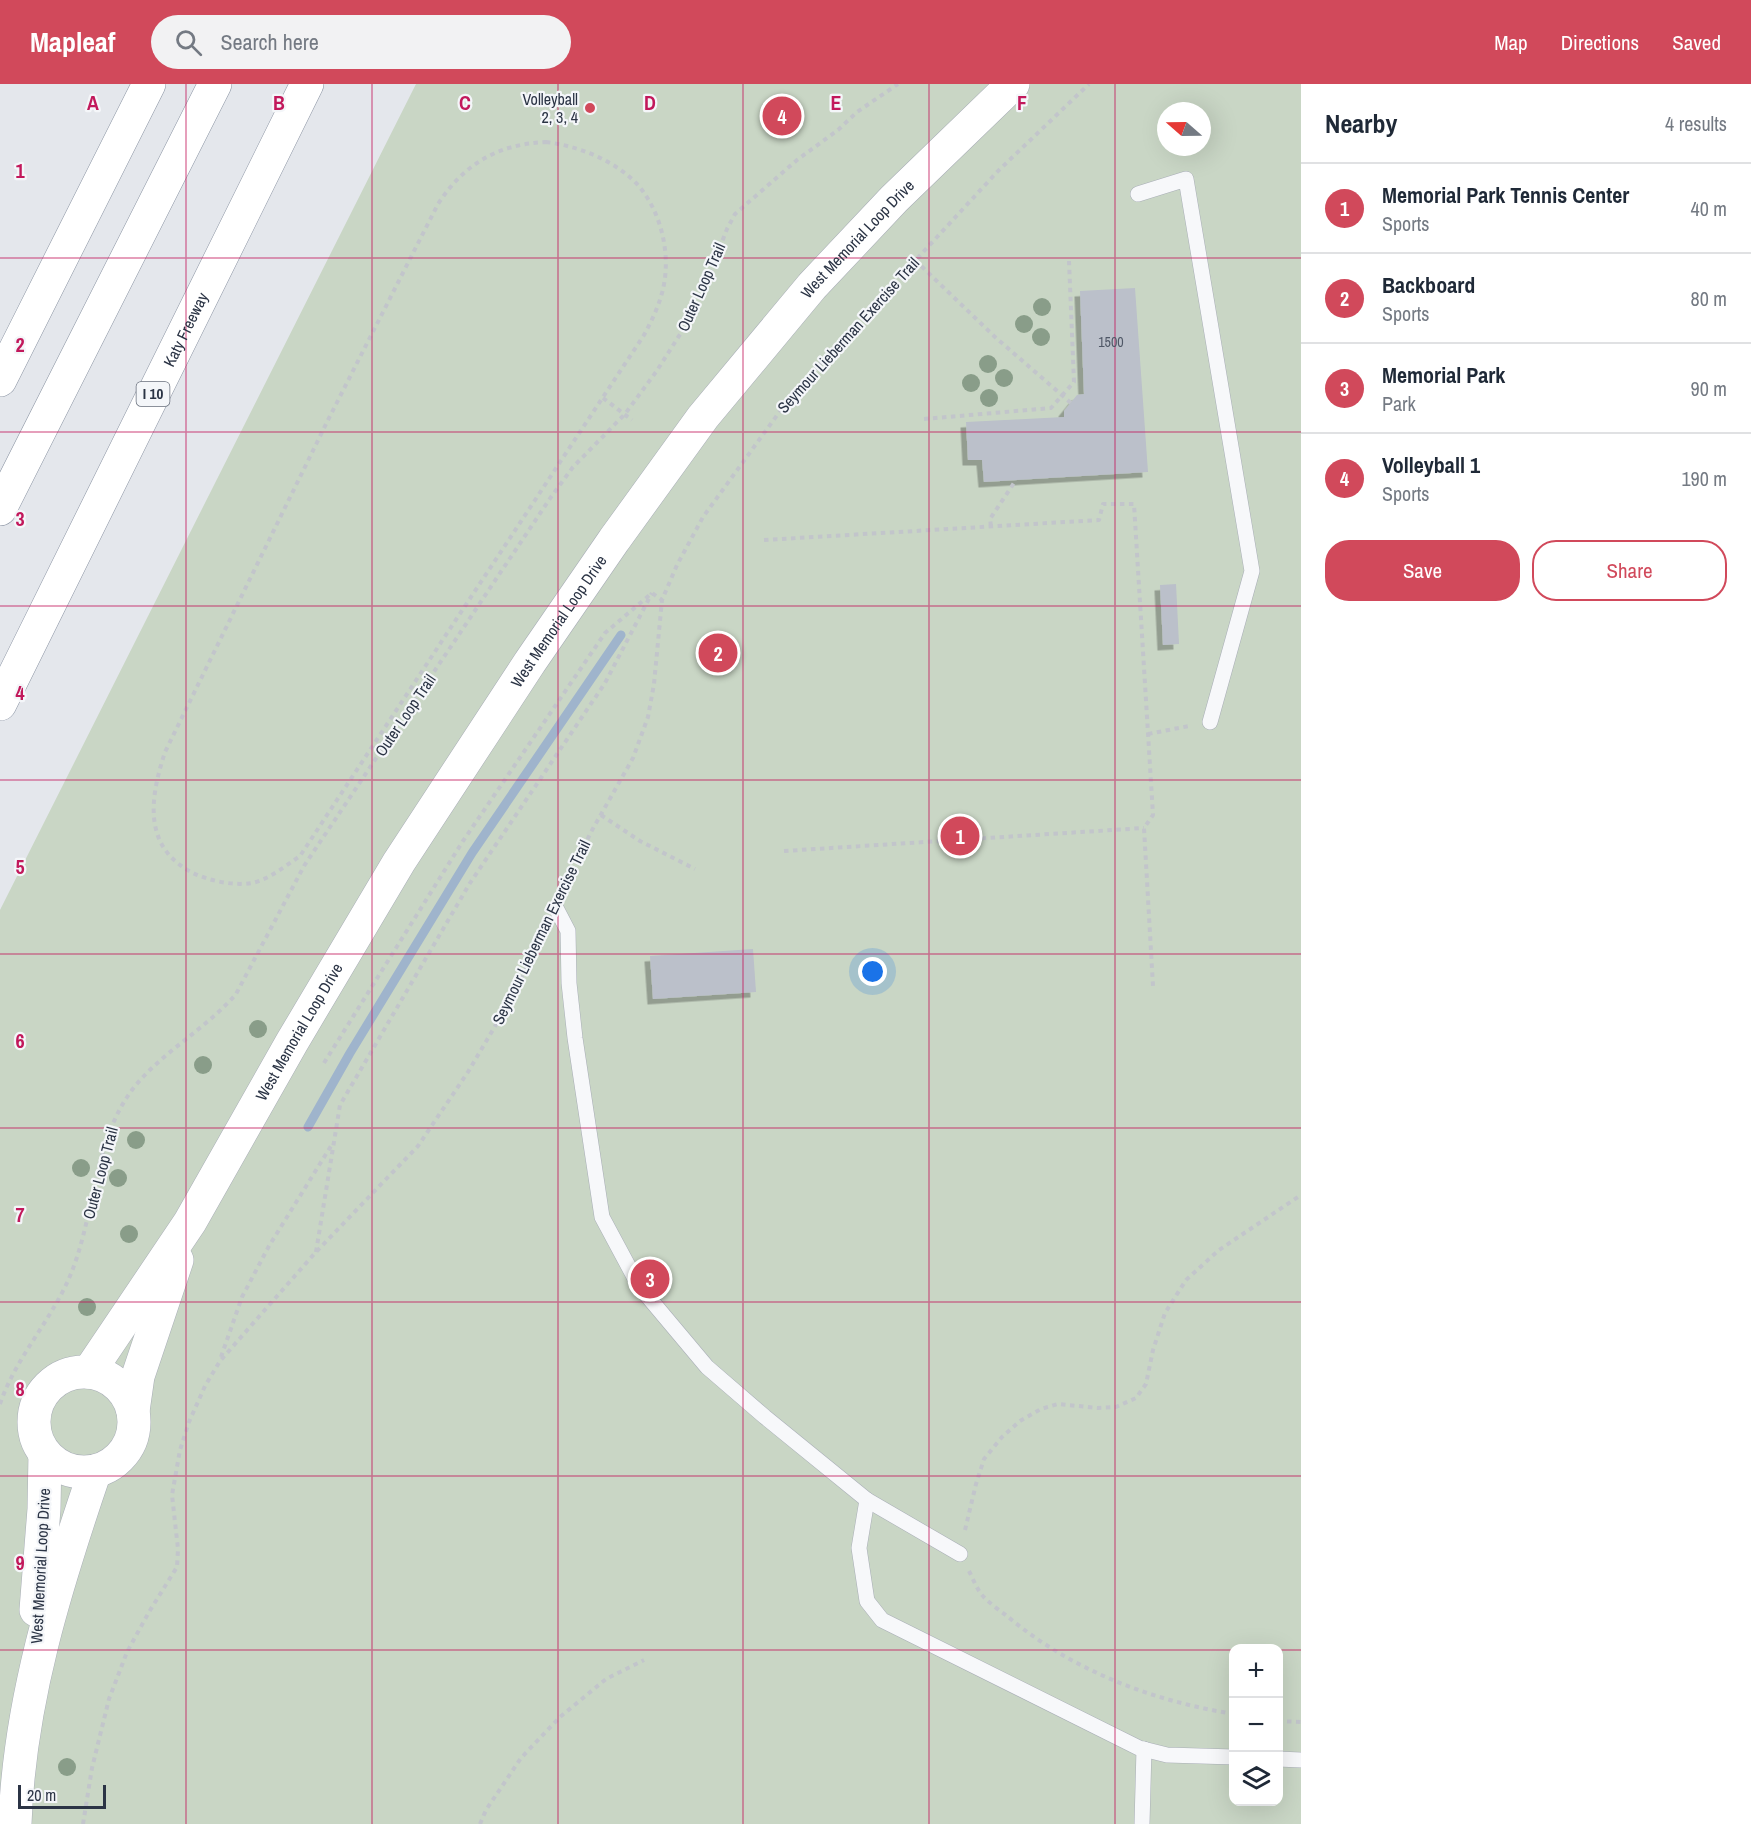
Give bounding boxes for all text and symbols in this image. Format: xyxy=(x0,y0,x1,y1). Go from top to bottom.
search box xyxy=(151,15,571,69)
text: Mapleaf xyxy=(30,23,115,61)
icon: search xyxy=(172,26,205,59)
text: Search here xyxy=(220,27,319,57)
text: Map xyxy=(1494,28,1528,57)
text: Directions xyxy=(1561,28,1639,57)
text: Saved xyxy=(1672,28,1721,57)
place label: Volleyball 2, 3, 4 xyxy=(523,88,578,128)
text: A xyxy=(87,89,99,116)
text: B xyxy=(273,89,285,116)
text: C xyxy=(459,89,471,116)
text: D xyxy=(644,89,656,116)
text: E xyxy=(831,89,842,116)
text: F xyxy=(1017,89,1027,116)
pin: 4 xyxy=(762,93,802,138)
marker: Volleyball 2, 3, 4 xyxy=(583,101,597,115)
north arrow xyxy=(1157,102,1211,156)
text: Nearby xyxy=(1325,106,1397,141)
text: 4 results xyxy=(1665,110,1727,137)
text: 1 xyxy=(15,157,25,184)
street label: West Memorial Loop Drive xyxy=(796,175,919,303)
text: Memorial Park Tennis Center xyxy=(1382,180,1629,210)
text: 1 xyxy=(1340,195,1349,222)
text: 40 m xyxy=(1691,195,1727,222)
text: Sports xyxy=(1382,210,1429,237)
street label: Outer Loop Trail xyxy=(672,239,730,335)
street label: Seymour Lieberman Exercise Trail xyxy=(772,252,924,418)
text: Backboard xyxy=(1382,270,1475,300)
text: 2 xyxy=(1340,285,1349,312)
text: 80 m xyxy=(1691,285,1727,312)
street label: Katy Freeway xyxy=(158,288,213,370)
text: Sports xyxy=(1382,300,1429,327)
text: 2 xyxy=(15,331,25,358)
house number: 1500 xyxy=(1098,333,1124,351)
text: Memorial Park xyxy=(1382,360,1505,390)
text: 3 xyxy=(1340,375,1349,402)
text: 90 m xyxy=(1691,375,1727,402)
road number: I 10 xyxy=(136,382,170,406)
text: Park xyxy=(1382,390,1416,417)
text: Volleyball 1 xyxy=(1382,450,1480,480)
text: 4 xyxy=(1340,465,1349,492)
text: 190 m xyxy=(1681,465,1727,492)
text: Sports xyxy=(1382,480,1429,507)
text: 3 xyxy=(15,505,25,532)
button: Save xyxy=(1325,540,1520,601)
button: Share xyxy=(1532,540,1727,601)
street label: West Memorial Loop Drive xyxy=(505,551,612,692)
pin: 2 xyxy=(698,630,738,676)
street label: Outer Loop Trail xyxy=(369,669,441,760)
text: 4 xyxy=(15,679,25,706)
pin: 1 xyxy=(940,814,980,858)
street label: Seymour Lieberman Exercise Trail xyxy=(487,836,595,1028)
text: 5 xyxy=(15,853,25,880)
your location xyxy=(858,957,887,986)
street label: West Memorial Loop Drive xyxy=(250,959,348,1105)
text: 6 xyxy=(15,1027,25,1054)
street label: Outer Loop Trail xyxy=(77,1124,123,1222)
text: 7 xyxy=(15,1201,25,1228)
pin: 3 xyxy=(630,1256,670,1302)
text: 8 xyxy=(15,1375,25,1402)
street label: West Memorial Loop Drive xyxy=(25,1488,55,1644)
text: 9 xyxy=(15,1549,25,1576)
map controls xyxy=(1229,1644,1283,1806)
button: + xyxy=(1229,1644,1283,1698)
button: − xyxy=(1229,1698,1283,1752)
button: layers xyxy=(1229,1752,1283,1806)
scale bar xyxy=(18,1782,106,1810)
text: 20 m xyxy=(27,1784,56,1806)

